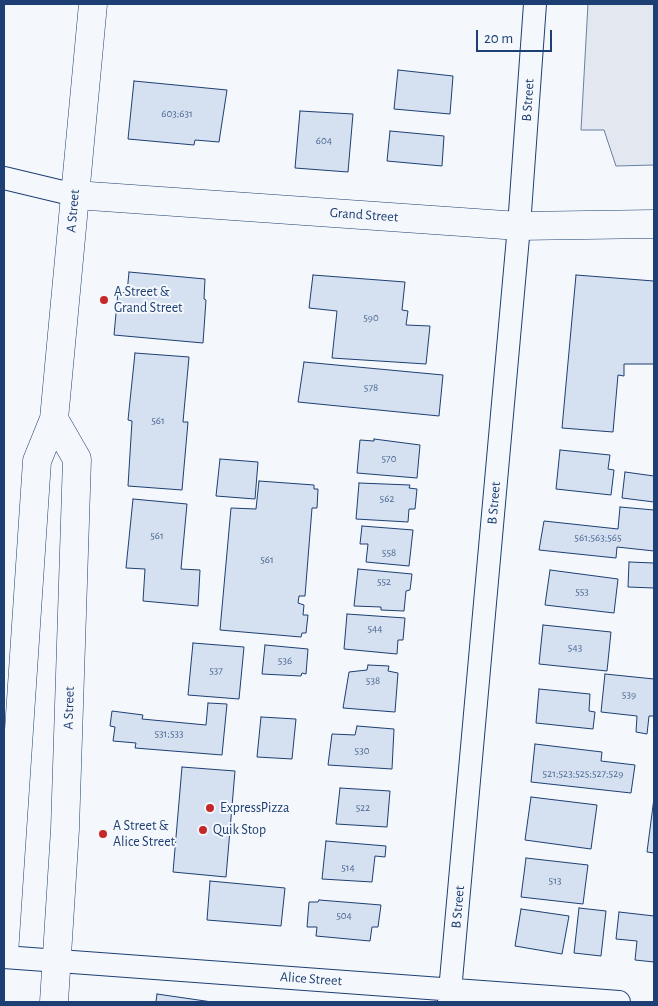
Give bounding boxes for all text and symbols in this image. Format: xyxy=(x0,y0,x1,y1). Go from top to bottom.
scale bar xyxy=(478,20,554,52)
text: 20 m xyxy=(484,31,513,46)
street label: B Street xyxy=(518,78,538,122)
house number: 603;631 xyxy=(161,107,193,121)
house number: 604 xyxy=(316,134,332,148)
street label: A Street xyxy=(63,189,83,233)
street label: Grand Street xyxy=(329,204,399,226)
place label: A Street & Grand Street xyxy=(114,284,183,316)
marker: A Street & Grand Street xyxy=(98,294,110,306)
house number: 590 xyxy=(363,311,379,325)
house number: 578 xyxy=(364,381,378,395)
house number: 561 xyxy=(151,414,165,428)
house number: 570 xyxy=(382,452,396,466)
street label: B Street xyxy=(484,481,504,525)
house number: 562 xyxy=(380,492,394,506)
house number: 561 xyxy=(150,529,164,543)
house number: 561;563;565 xyxy=(574,531,622,545)
house number: 558 xyxy=(382,546,396,560)
house number: 561 xyxy=(260,553,274,567)
house number: 552 xyxy=(377,575,391,589)
house number: 553 xyxy=(575,585,589,599)
house number: 544 xyxy=(367,622,383,636)
house number: 543 xyxy=(568,641,582,655)
house number: 536 xyxy=(278,654,292,668)
house number: 537 xyxy=(209,664,223,678)
house number: 538 xyxy=(366,674,380,688)
street label: A Street xyxy=(60,686,78,730)
house number: 539 xyxy=(622,688,636,702)
house number: 531;533 xyxy=(154,727,184,741)
house number: 530 xyxy=(355,744,369,758)
house number: 521;523;525;527;529 xyxy=(543,767,623,781)
place label: ExpressPizza xyxy=(220,800,289,816)
house number: 522 xyxy=(356,801,370,815)
marker: ExpressPizza xyxy=(204,802,216,814)
place label: A Street & Alice Street xyxy=(113,818,175,850)
place label: Quik Stop xyxy=(213,822,266,838)
marker: Quik Stop xyxy=(197,824,209,836)
marker: A Street & Alice Street xyxy=(97,828,109,840)
house number: 514 xyxy=(341,861,355,875)
house number: 513 xyxy=(549,874,561,888)
street label: B Street xyxy=(448,885,468,929)
house number: 504 xyxy=(336,909,352,923)
street label: Alice Street xyxy=(279,968,343,990)

